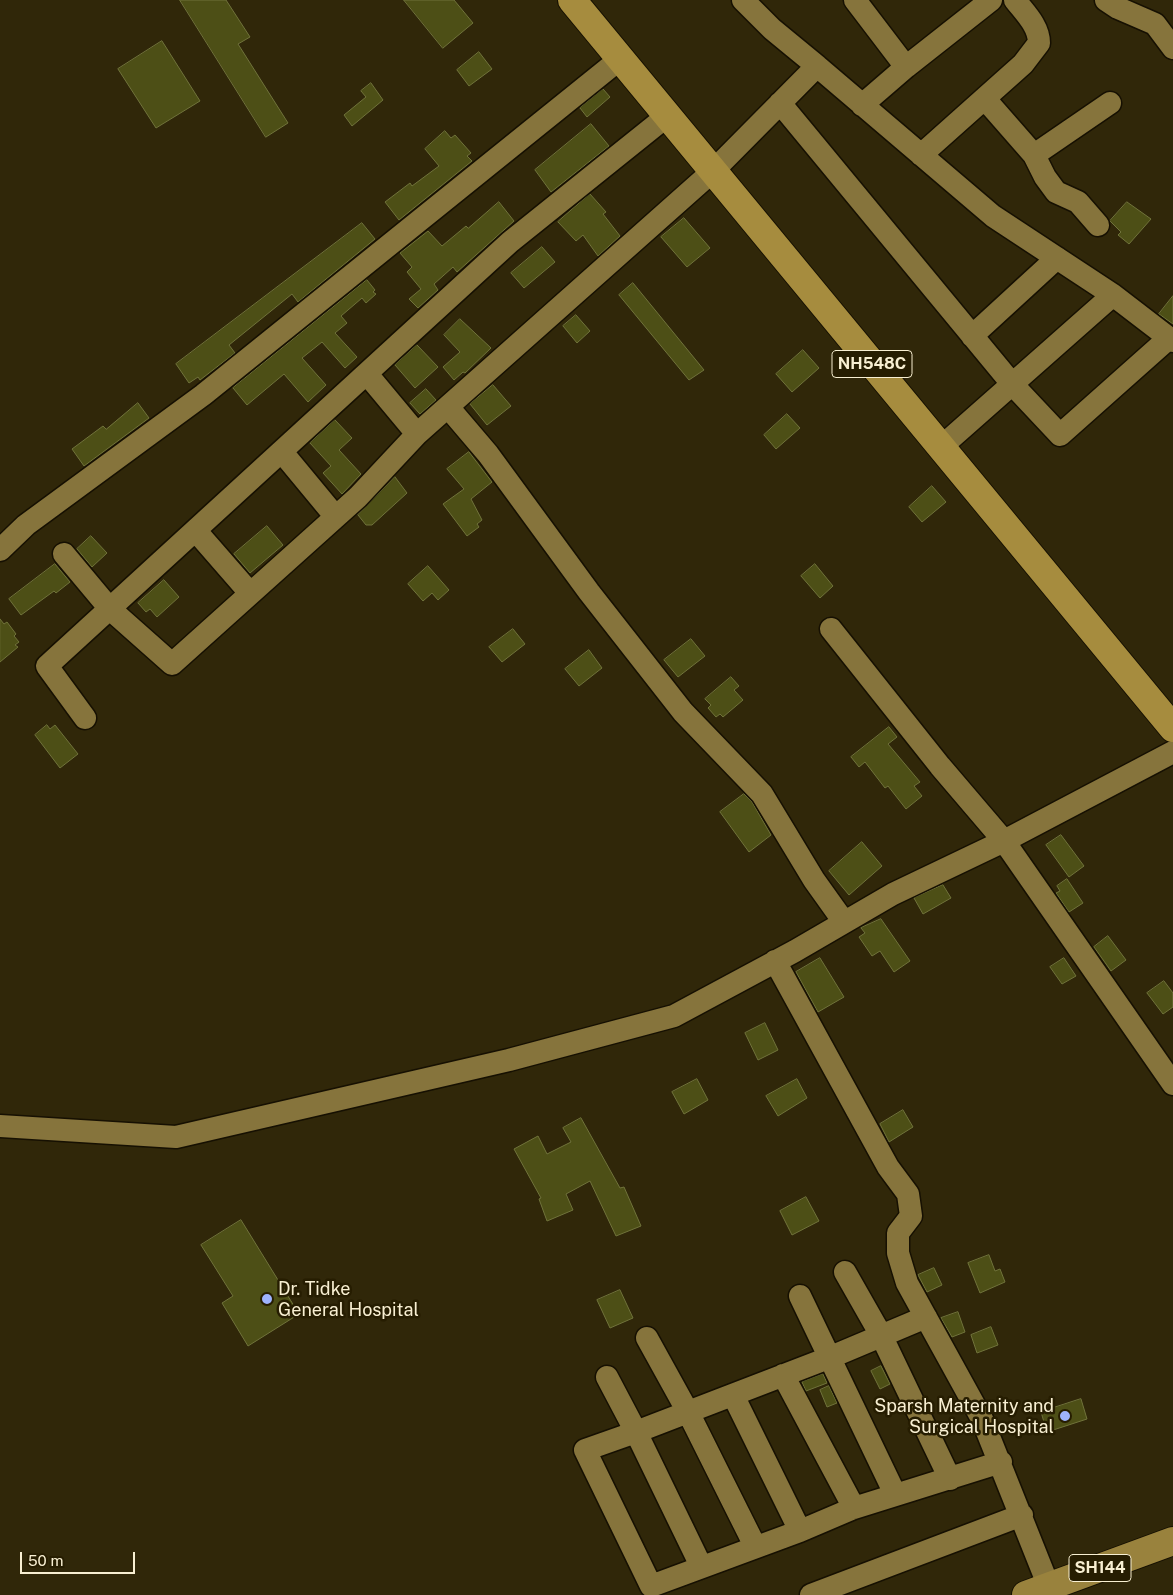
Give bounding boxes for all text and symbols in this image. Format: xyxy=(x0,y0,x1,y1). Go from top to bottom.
road number: NH548C xyxy=(832,350,912,378)
place label: Dr. Tidke General Hospital xyxy=(278,1278,419,1320)
marker: Dr. Tidke General Hospital xyxy=(260,1292,274,1306)
place label: Sparsh Maternity and Surgical Hospital xyxy=(874,1395,1054,1438)
marker: Sparsh Maternity and Surgical Hospital xyxy=(1058,1409,1072,1423)
scale bar xyxy=(22,1542,138,1574)
text: 50 m xyxy=(28,1552,63,1569)
road number: SH144 xyxy=(1069,1555,1131,1582)

